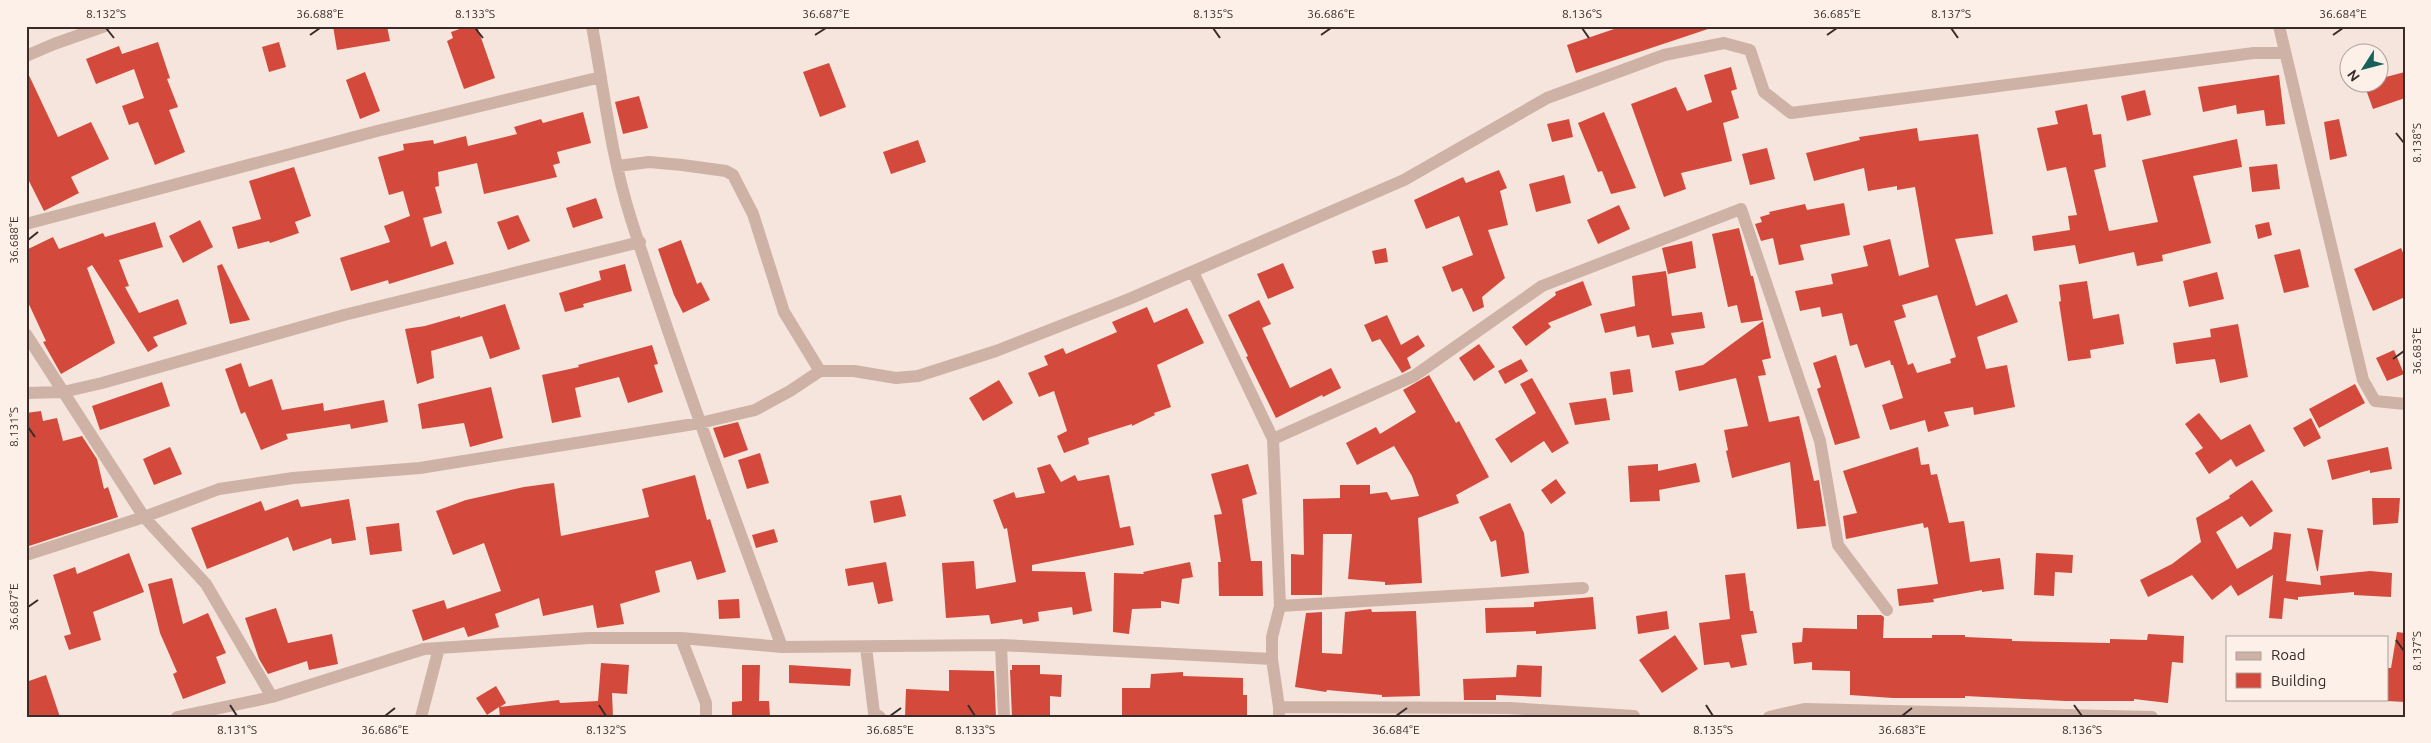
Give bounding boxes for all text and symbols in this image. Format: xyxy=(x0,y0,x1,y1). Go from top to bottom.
text: 8.132°S xyxy=(86,7,126,20)
text: 36.688°E xyxy=(296,7,344,20)
text: 8.133°S xyxy=(455,7,495,20)
text: 36.687°E xyxy=(802,7,850,20)
text: 8.135°S xyxy=(1193,7,1233,20)
text: 36.686°E xyxy=(1307,7,1355,20)
text: 8.136°S xyxy=(1562,7,1602,20)
text: 36.685°E xyxy=(1813,7,1861,20)
text: 8.137°S xyxy=(1931,7,1971,20)
text: 36.684°E xyxy=(2319,7,2367,20)
north arrow xyxy=(2338,42,2388,92)
text: N xyxy=(2344,67,2363,85)
text: 8.138°S xyxy=(2410,123,2423,163)
text: 36.688°E xyxy=(7,216,20,264)
text: 36.683°E xyxy=(2410,327,2423,375)
text: 8.131°S xyxy=(7,407,20,447)
text: 36.687°E xyxy=(7,583,20,631)
text: 8.137°S xyxy=(2410,631,2423,671)
legend xyxy=(2226,636,2388,700)
text: Road xyxy=(2271,646,2306,663)
text: Building xyxy=(2271,672,2326,689)
text: 8.131°S xyxy=(217,723,257,736)
text: 36.686°E xyxy=(361,723,409,736)
text: 8.132°S xyxy=(586,723,626,736)
text: 36.685°E xyxy=(866,723,914,736)
text: 8.133°S xyxy=(955,723,995,736)
text: 36.684°E xyxy=(1372,723,1420,736)
text: 8.135°S xyxy=(1693,723,1733,736)
text: 36.683°E xyxy=(1878,723,1926,736)
text: 8.136°S xyxy=(2062,723,2102,736)

